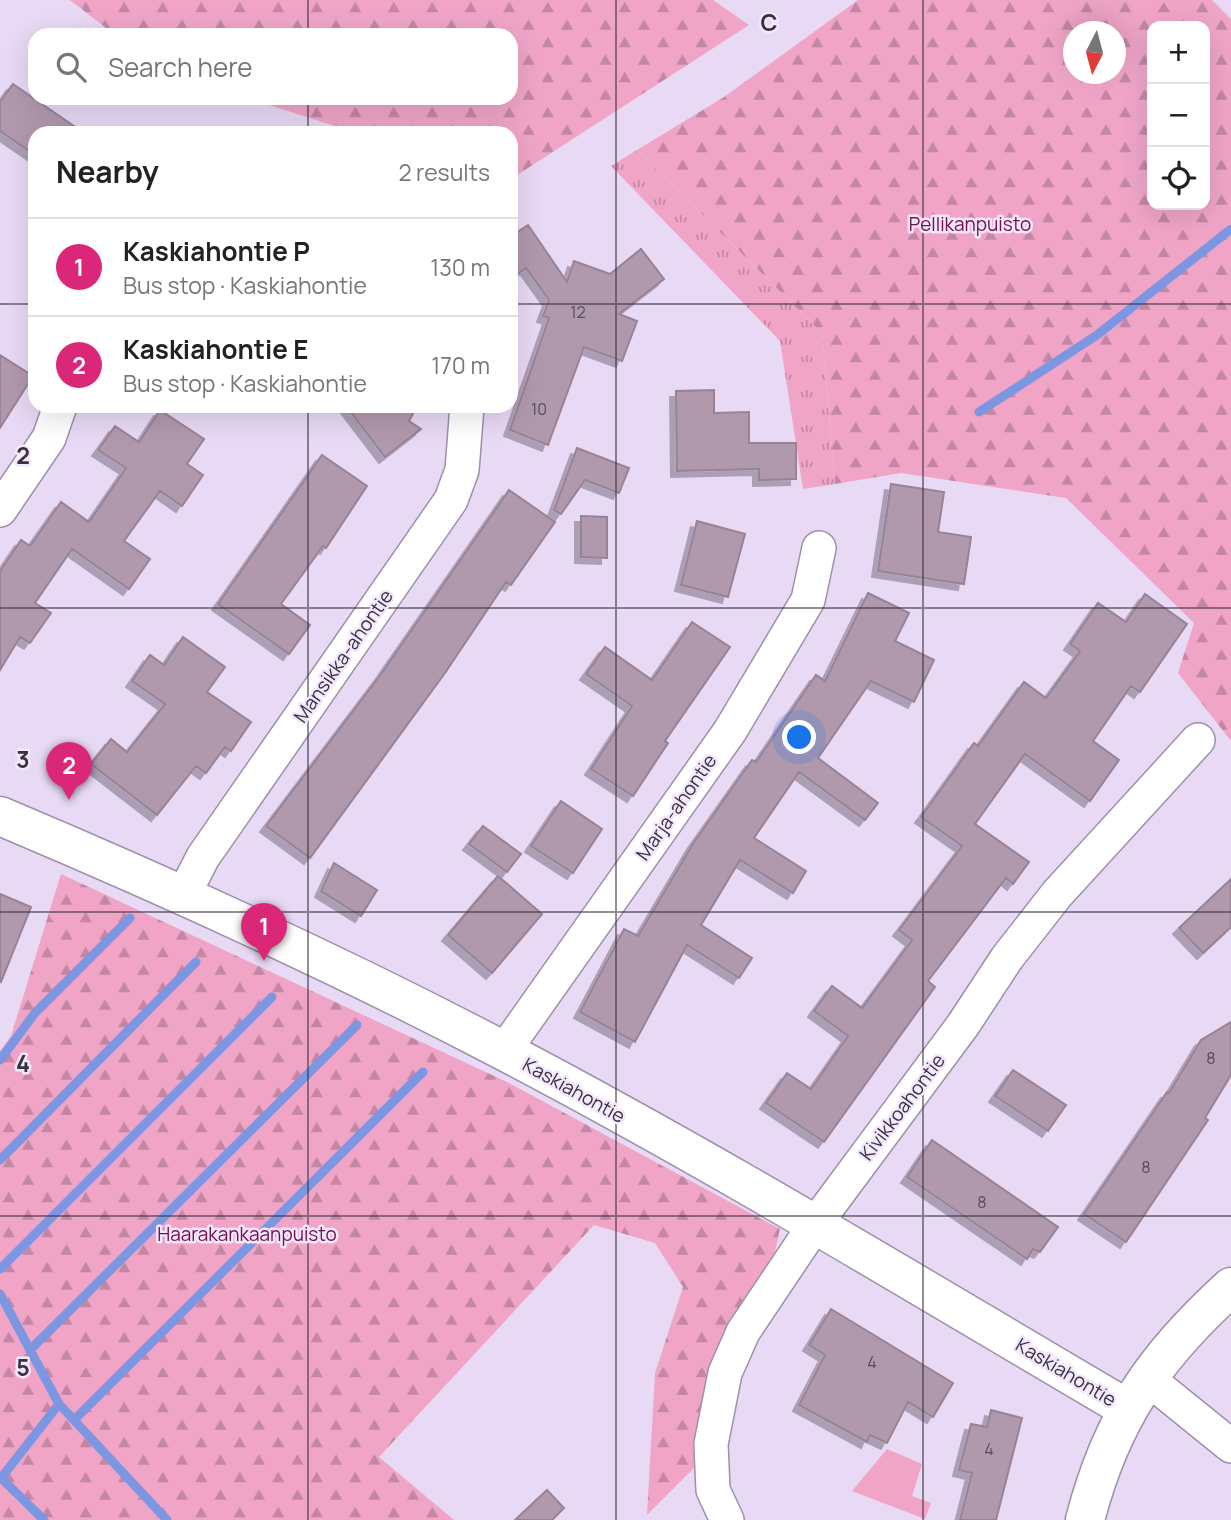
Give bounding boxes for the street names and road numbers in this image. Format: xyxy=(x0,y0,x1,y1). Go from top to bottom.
street label: Mansikka-ahontie xyxy=(287,584,399,728)
street label: Marja-ahontie xyxy=(630,749,722,865)
street label: Kivikkoahontie xyxy=(853,1048,951,1166)
street label: Kaskiahontie xyxy=(518,1051,630,1129)
street label: Kaskiahontie xyxy=(1011,1332,1121,1412)

